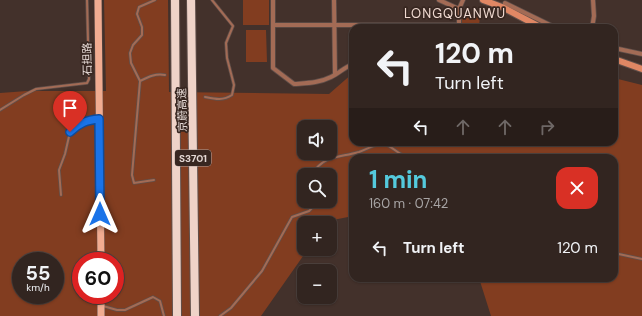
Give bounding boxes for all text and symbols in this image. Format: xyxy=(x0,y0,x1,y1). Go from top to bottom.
district label: LONGQUANWU xyxy=(404,5,506,22)
text: 120 m xyxy=(435,35,514,72)
icon: left xyxy=(369,40,421,92)
street label: 石担路 xyxy=(80,42,94,76)
text: Turn left xyxy=(435,71,504,95)
street label: 京蔚高速 xyxy=(175,88,189,132)
pin xyxy=(53,91,87,132)
icon: arrive xyxy=(59,97,81,119)
icon: left xyxy=(410,116,432,138)
icon: ahead xyxy=(452,116,474,138)
icon: ahead xyxy=(494,116,516,138)
icon: right xyxy=(536,116,558,138)
map controls xyxy=(297,120,337,304)
button: sound xyxy=(297,120,337,160)
road number: S3701 xyxy=(175,150,211,166)
text: 1 min xyxy=(369,164,427,195)
button: close xyxy=(556,167,598,209)
button: search xyxy=(297,168,337,208)
position arrow xyxy=(79,193,121,235)
text: 160 m · 07:42 xyxy=(369,195,448,212)
button: + xyxy=(297,216,337,256)
icon: left xyxy=(369,237,391,259)
text: Turn left xyxy=(403,238,464,258)
text: 120 m xyxy=(557,238,598,258)
speed limit sign: 60 xyxy=(72,252,124,304)
text: 55 xyxy=(26,260,50,286)
button: − xyxy=(297,264,337,304)
text: km/h xyxy=(26,281,50,294)

